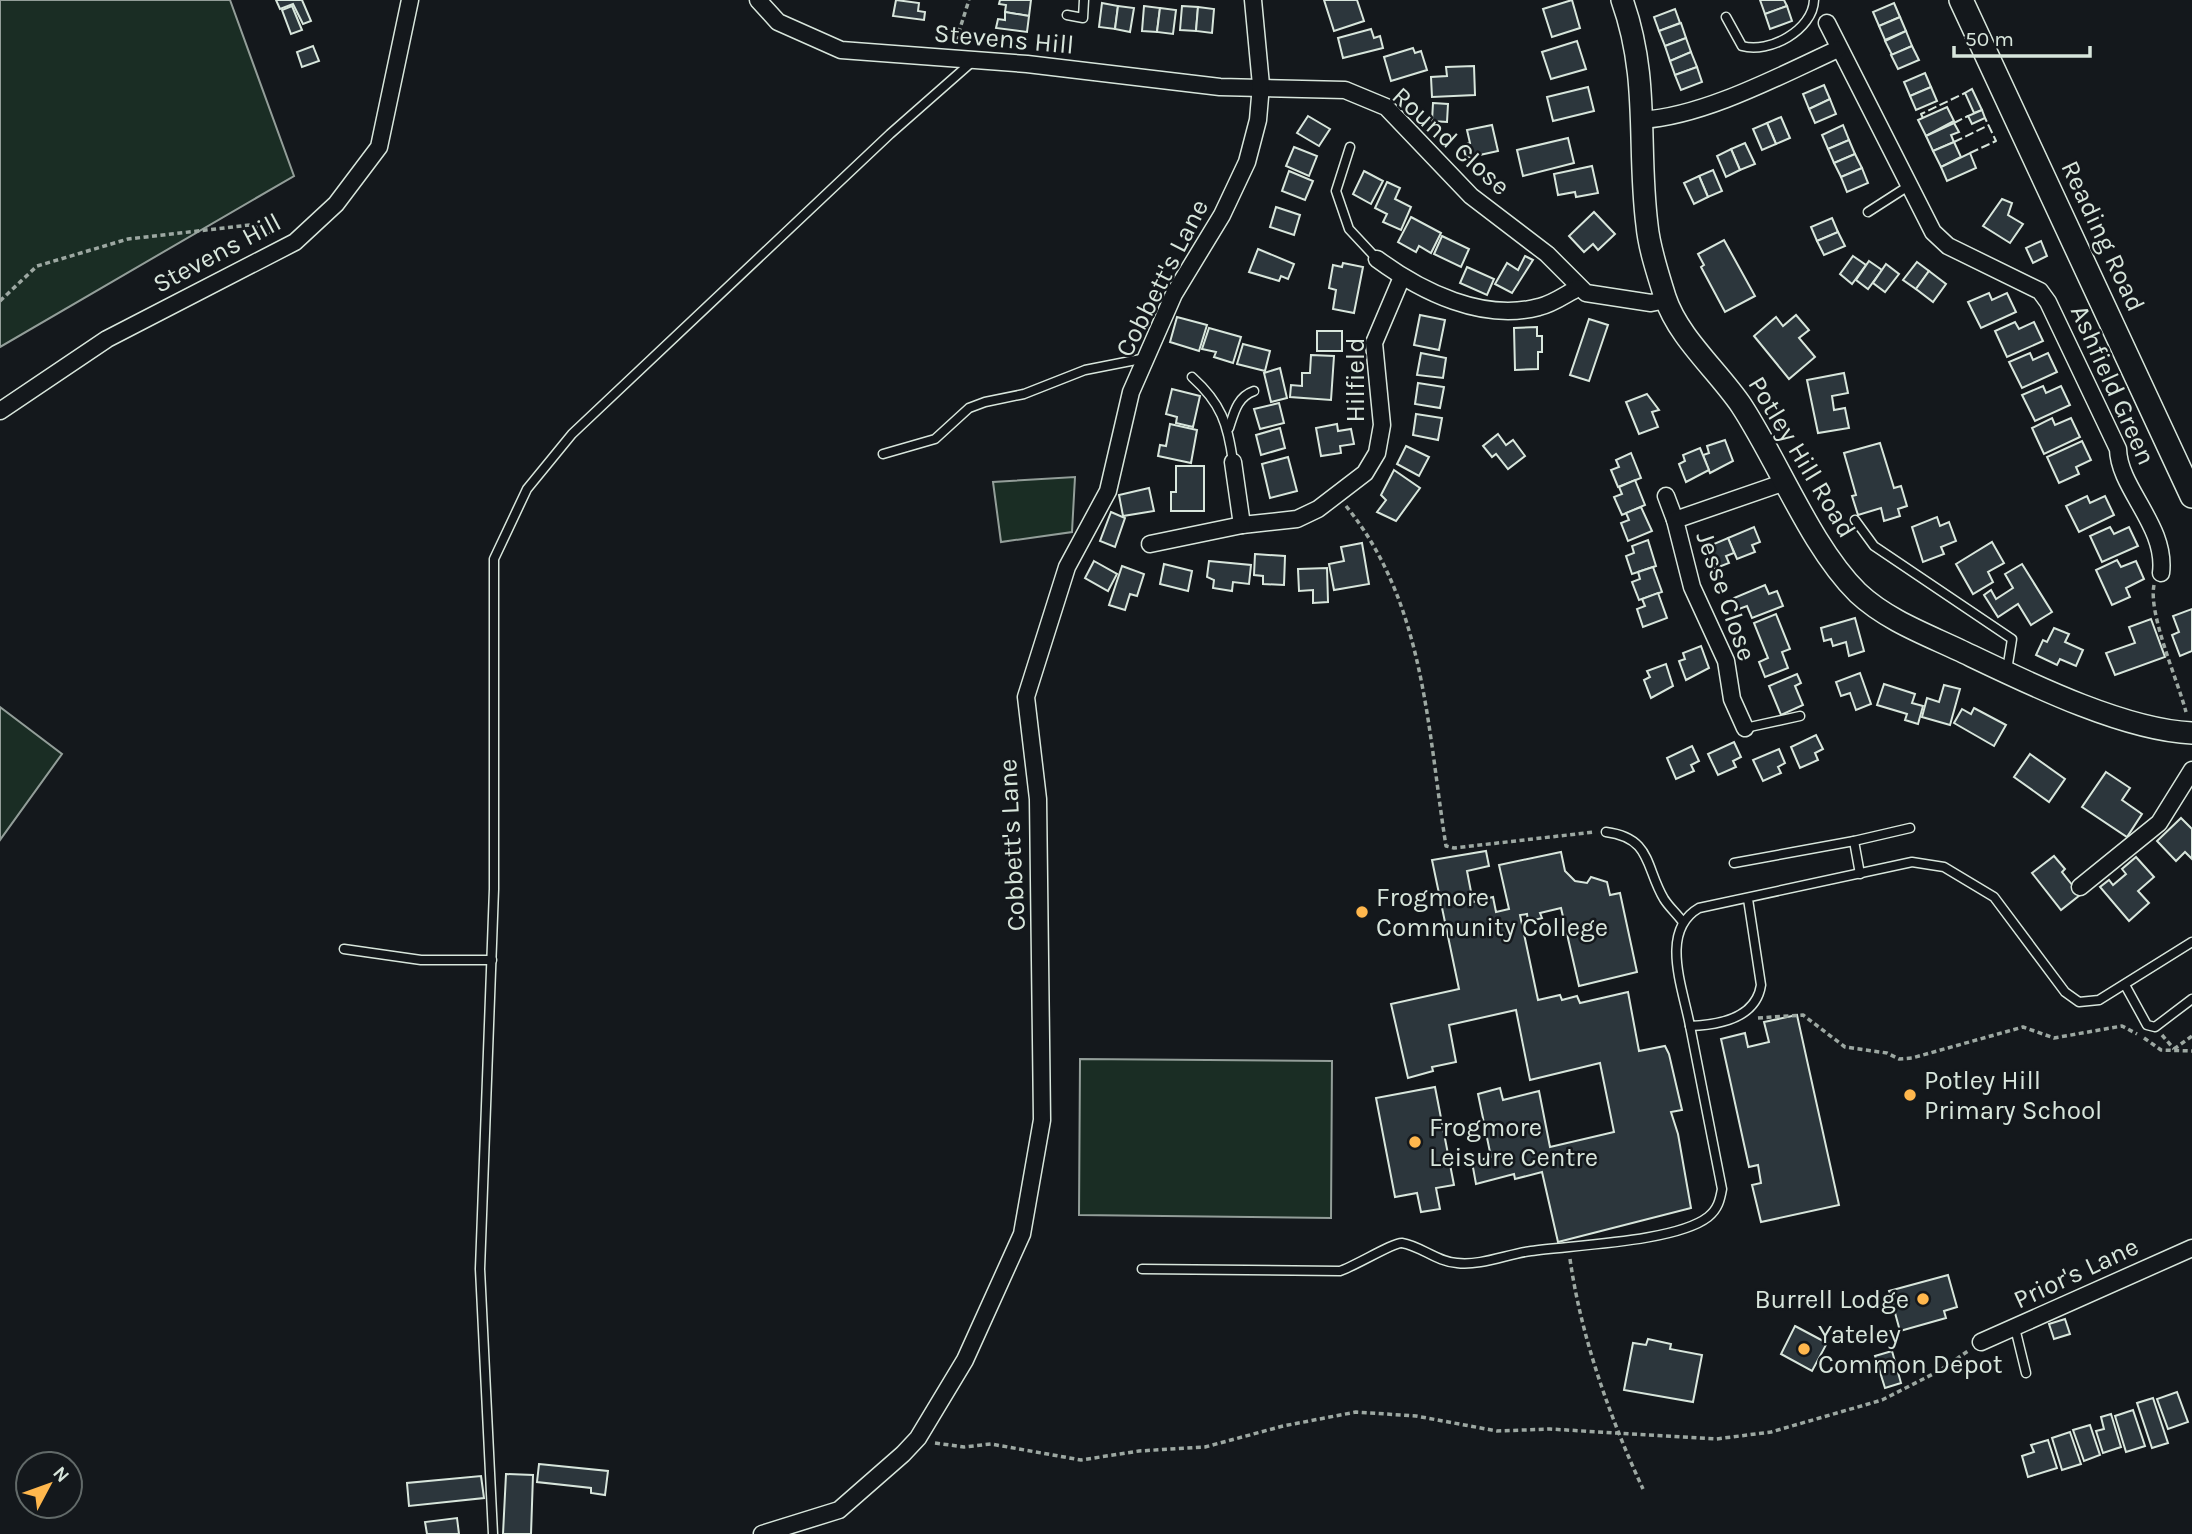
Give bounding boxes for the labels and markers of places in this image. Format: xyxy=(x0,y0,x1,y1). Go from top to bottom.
place label: Frogmore Community College xyxy=(1376,882,1608,943)
marker: Frogmore Community College xyxy=(1354,904,1370,920)
place label: Potley Hill Primary School xyxy=(1924,1065,2102,1126)
marker: Potley Hill Primary School xyxy=(1902,1087,1918,1103)
place label: Frogmore Leisure Centre xyxy=(1429,1112,1598,1173)
marker: Frogmore Leisure Centre xyxy=(1407,1134,1423,1150)
place label: Burrell Lodge xyxy=(1754,1284,1909,1315)
marker: Burrell Lodge xyxy=(1915,1291,1931,1307)
place label: Yateley Common Depot xyxy=(1818,1319,2003,1380)
marker: Yateley Common Depot xyxy=(1796,1341,1812,1357)

